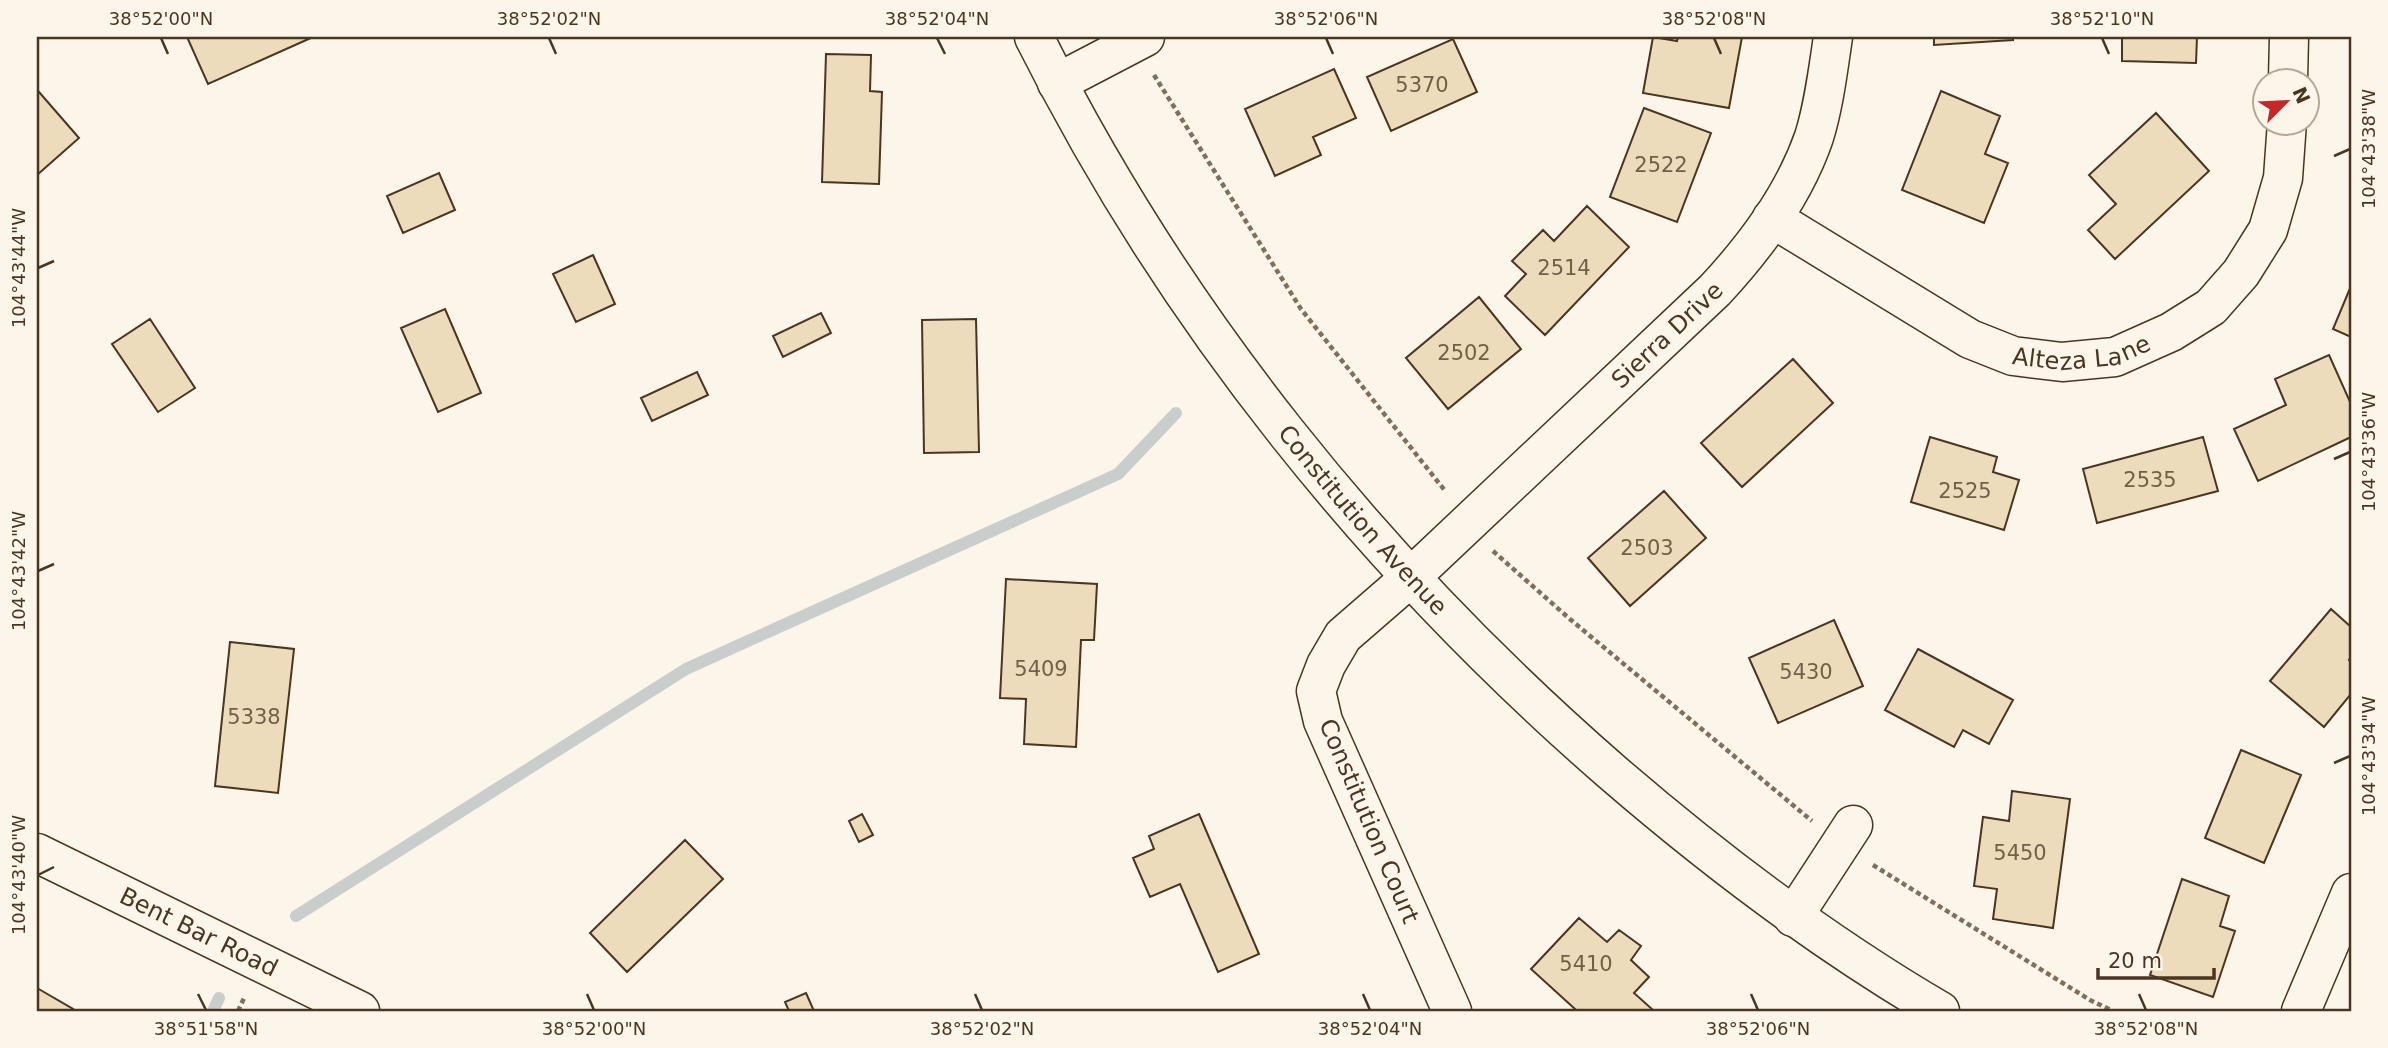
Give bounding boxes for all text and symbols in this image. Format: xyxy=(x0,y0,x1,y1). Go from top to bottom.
text: 38°52'00"N xyxy=(109,8,213,29)
text: 38°52'02"N xyxy=(497,8,601,29)
text: 38°52'04"N xyxy=(885,8,989,29)
text: 38°52'06"N xyxy=(1274,8,1378,29)
text: 38°52'08"N xyxy=(1662,8,1766,29)
text: 38°52'10"N xyxy=(2050,8,2154,29)
north arrow xyxy=(2252,66,2322,136)
house number: 5370 xyxy=(1395,73,1449,97)
text: N xyxy=(2288,83,2315,107)
text: 104°43'38"W xyxy=(2358,89,2379,209)
house number: 2522 xyxy=(1634,153,1688,177)
text: 104°43'44"W xyxy=(8,208,29,328)
house number: 2514 xyxy=(1537,256,1591,280)
street label: Sierra Drive xyxy=(1606,276,1729,394)
street label: Alteza Lane xyxy=(2011,329,2155,376)
house number: 2502 xyxy=(1437,341,1491,365)
text: 104°43'36"W xyxy=(2358,392,2379,512)
street label: Constitution Avenue xyxy=(1272,420,1453,621)
house number: 2535 xyxy=(2123,468,2177,492)
house number: 2525 xyxy=(1938,479,1992,503)
text: 104°43'42"W xyxy=(8,511,29,631)
house number: 2503 xyxy=(1620,536,1674,560)
house number: 5409 xyxy=(1014,657,1068,681)
house number: 5430 xyxy=(1779,660,1833,684)
text: 104°43'34"W xyxy=(2358,696,2379,816)
house number: 5338 xyxy=(227,705,281,729)
street label: Constitution Court xyxy=(1313,715,1425,927)
text: 104°43'40"W xyxy=(8,815,29,935)
house number: 5450 xyxy=(1993,841,2047,865)
street label: Bent Bar Road xyxy=(115,882,282,983)
scale bar xyxy=(2098,936,2213,980)
text: 20 m xyxy=(2108,949,2162,973)
house number: 5410 xyxy=(1559,952,1613,976)
text: 38°51'58"N xyxy=(154,1018,258,1039)
text: 38°52'00"N xyxy=(542,1018,646,1039)
text: 38°52'02"N xyxy=(930,1018,1034,1039)
text: 38°52'04"N xyxy=(1318,1018,1422,1039)
text: 38°52'06"N xyxy=(1706,1018,1810,1039)
text: 38°52'08"N xyxy=(2094,1018,2198,1039)

